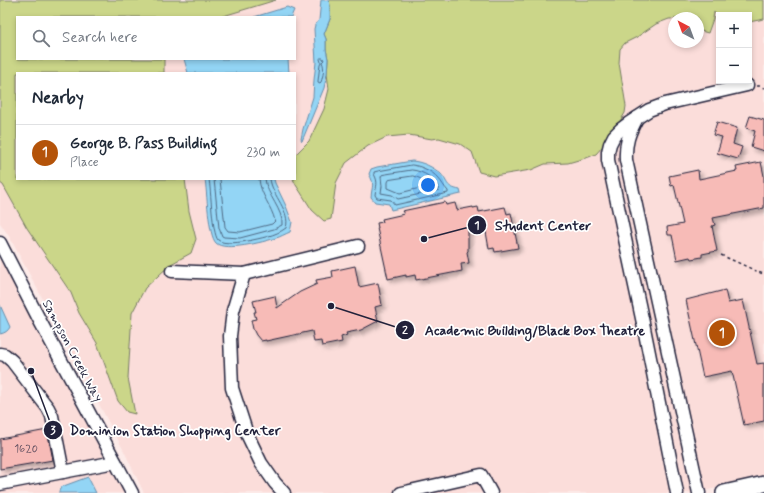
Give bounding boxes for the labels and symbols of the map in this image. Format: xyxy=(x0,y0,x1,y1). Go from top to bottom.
north arrow xyxy=(668,12,704,48)
your location xyxy=(418,175,438,195)
callout: Student Center xyxy=(467,212,600,238)
text: Student Center xyxy=(495,217,591,235)
text: 1 xyxy=(474,218,480,234)
street label: Sampson Creek Way xyxy=(38,297,106,405)
callout: Academic Building/Black Box Theatre xyxy=(395,317,654,343)
pin: 1 xyxy=(709,318,735,348)
text: Academic Building/Black Box Theatre xyxy=(425,322,646,342)
text: 2 xyxy=(402,323,408,339)
callout: Dominion Station Shopping Center xyxy=(43,417,287,443)
text: Dominion Station Shopping Center xyxy=(70,422,282,441)
text: 3 xyxy=(50,423,56,439)
house number: 1620 xyxy=(14,442,38,456)

